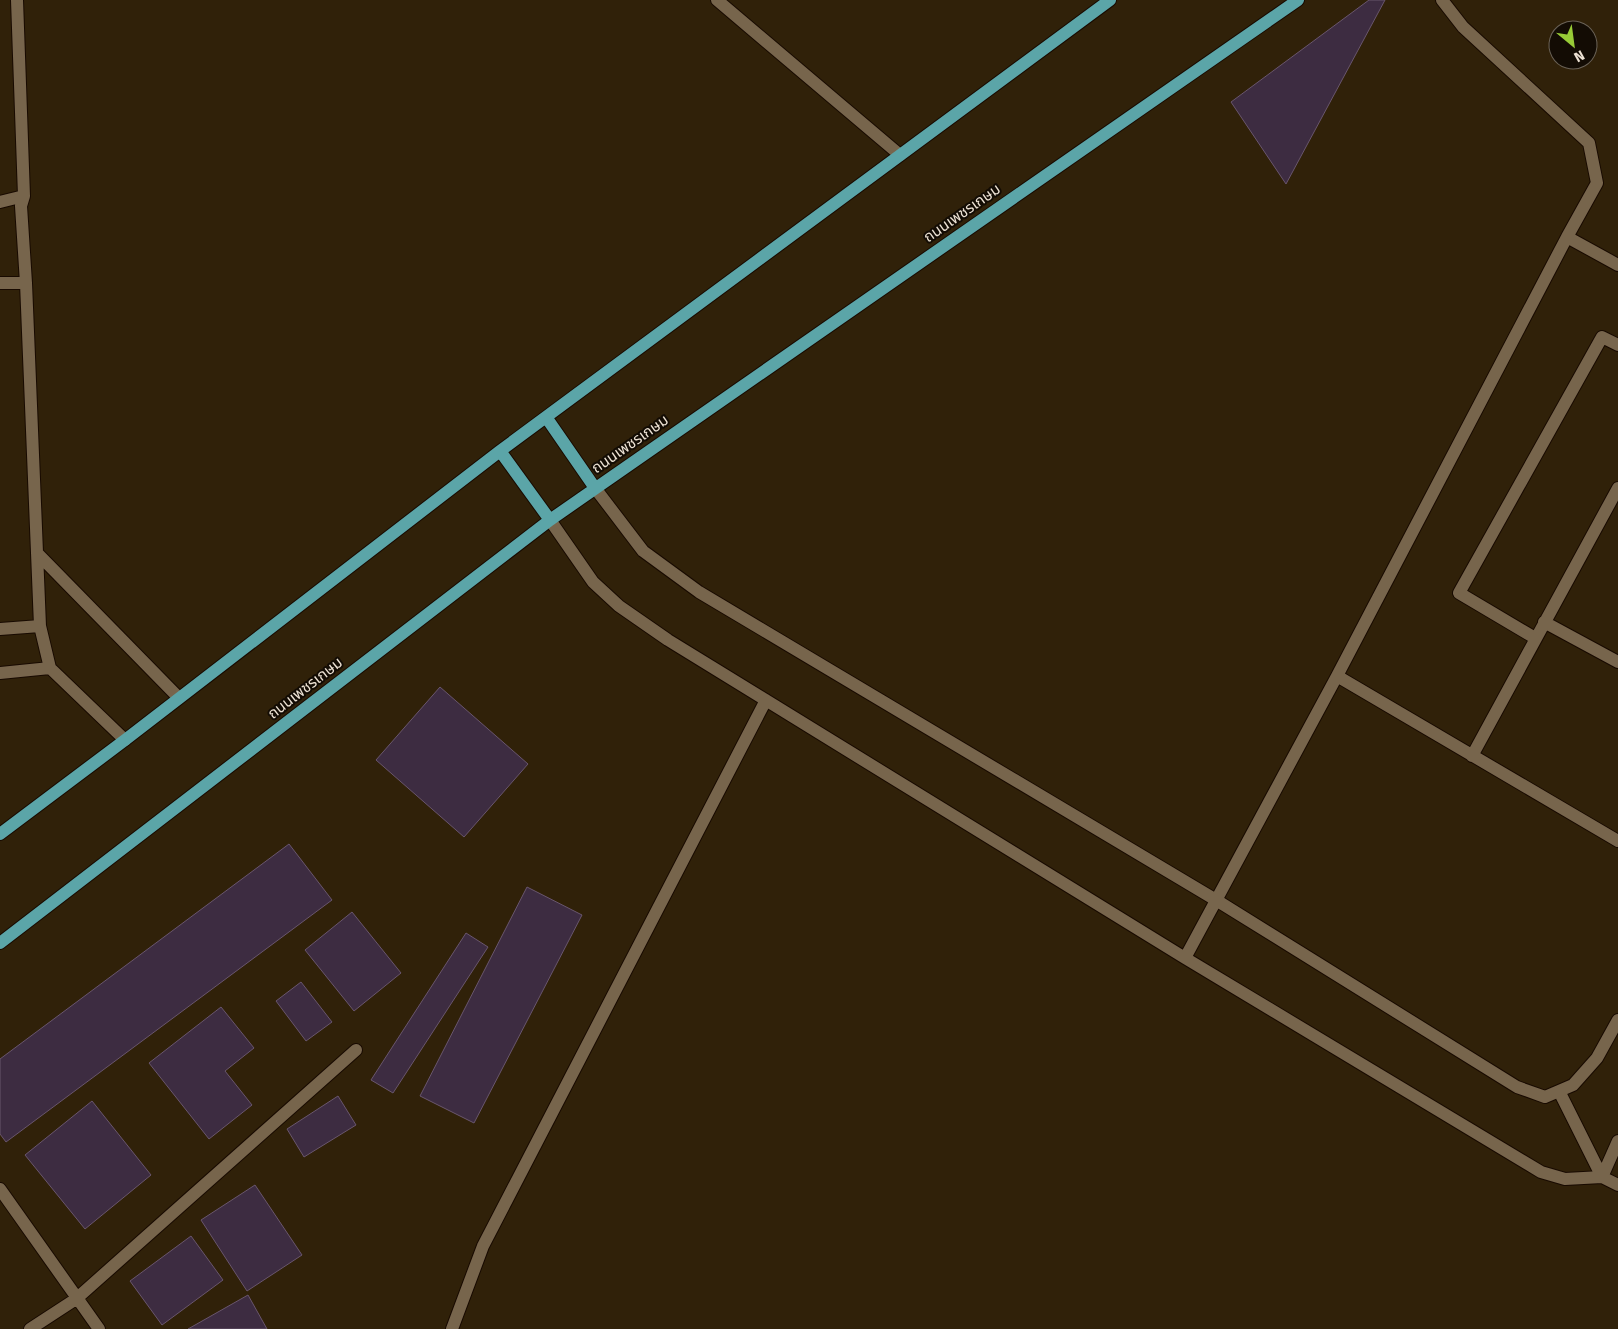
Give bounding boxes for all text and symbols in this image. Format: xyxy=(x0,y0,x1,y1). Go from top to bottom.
north arrow xyxy=(1548,20,1598,70)
text: N xyxy=(1571,46,1587,66)
street label: ถนนเพชรเกษม xyxy=(920,180,1004,246)
street label: ถนนเพชรเกษม xyxy=(588,411,672,477)
street label: ถนนเพชรเกษม xyxy=(264,653,346,723)

